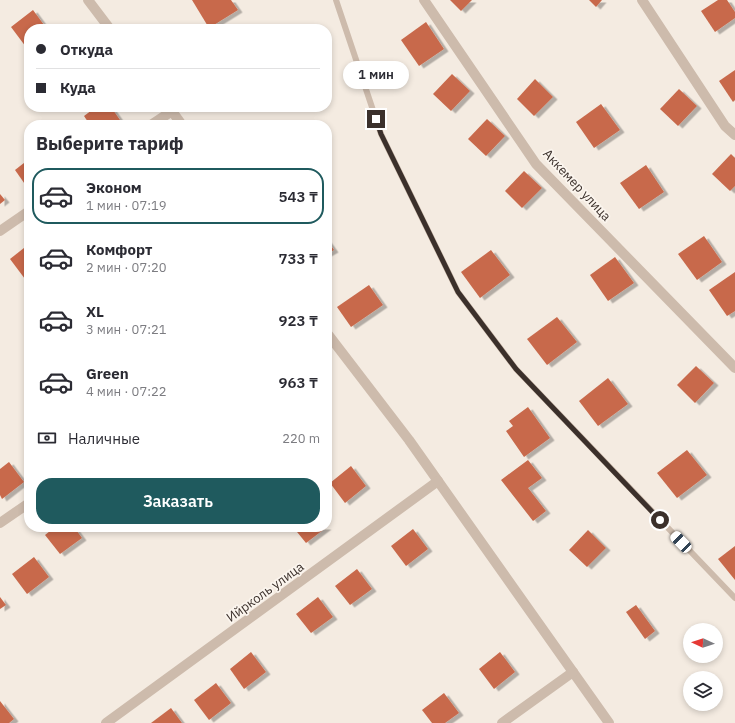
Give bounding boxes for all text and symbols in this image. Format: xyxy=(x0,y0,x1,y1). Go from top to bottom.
text: Откуда xyxy=(60,40,113,59)
callout: 1 мин xyxy=(343,61,409,89)
text: 1 мин xyxy=(358,66,394,83)
text: Куда xyxy=(60,78,96,97)
route end xyxy=(367,110,385,128)
text: Выберите тариф xyxy=(36,132,183,155)
street label: Аккемер улица xyxy=(539,145,615,225)
icon: car xyxy=(38,178,74,214)
text: Эконом xyxy=(86,178,142,197)
text: 543 ₸ xyxy=(278,187,318,206)
text: 1 мин · 07:19 xyxy=(86,197,167,214)
icon: car xyxy=(38,240,74,276)
text: Комфорт xyxy=(86,240,152,259)
text: 733 ₸ xyxy=(278,249,318,268)
text: 2 мин · 07:20 xyxy=(86,259,167,276)
icon: car xyxy=(38,302,74,338)
text: XL xyxy=(86,302,104,321)
text: 923 ₸ xyxy=(278,311,318,330)
text: 3 мин · 07:21 xyxy=(86,321,167,338)
icon: car xyxy=(38,364,74,400)
text: Green xyxy=(86,364,129,383)
text: 963 ₸ xyxy=(278,373,318,392)
text: 4 мин · 07:22 xyxy=(86,383,167,400)
icon: cash xyxy=(36,427,58,449)
text: Наличные xyxy=(68,429,140,448)
text: 220 m xyxy=(282,430,320,447)
button: Заказать xyxy=(36,478,320,524)
route start xyxy=(651,511,669,529)
car xyxy=(668,529,694,555)
street label: Ийрколь улица xyxy=(223,558,307,626)
north arrow xyxy=(683,623,723,663)
map controls xyxy=(683,623,723,711)
button: layers xyxy=(683,671,723,711)

